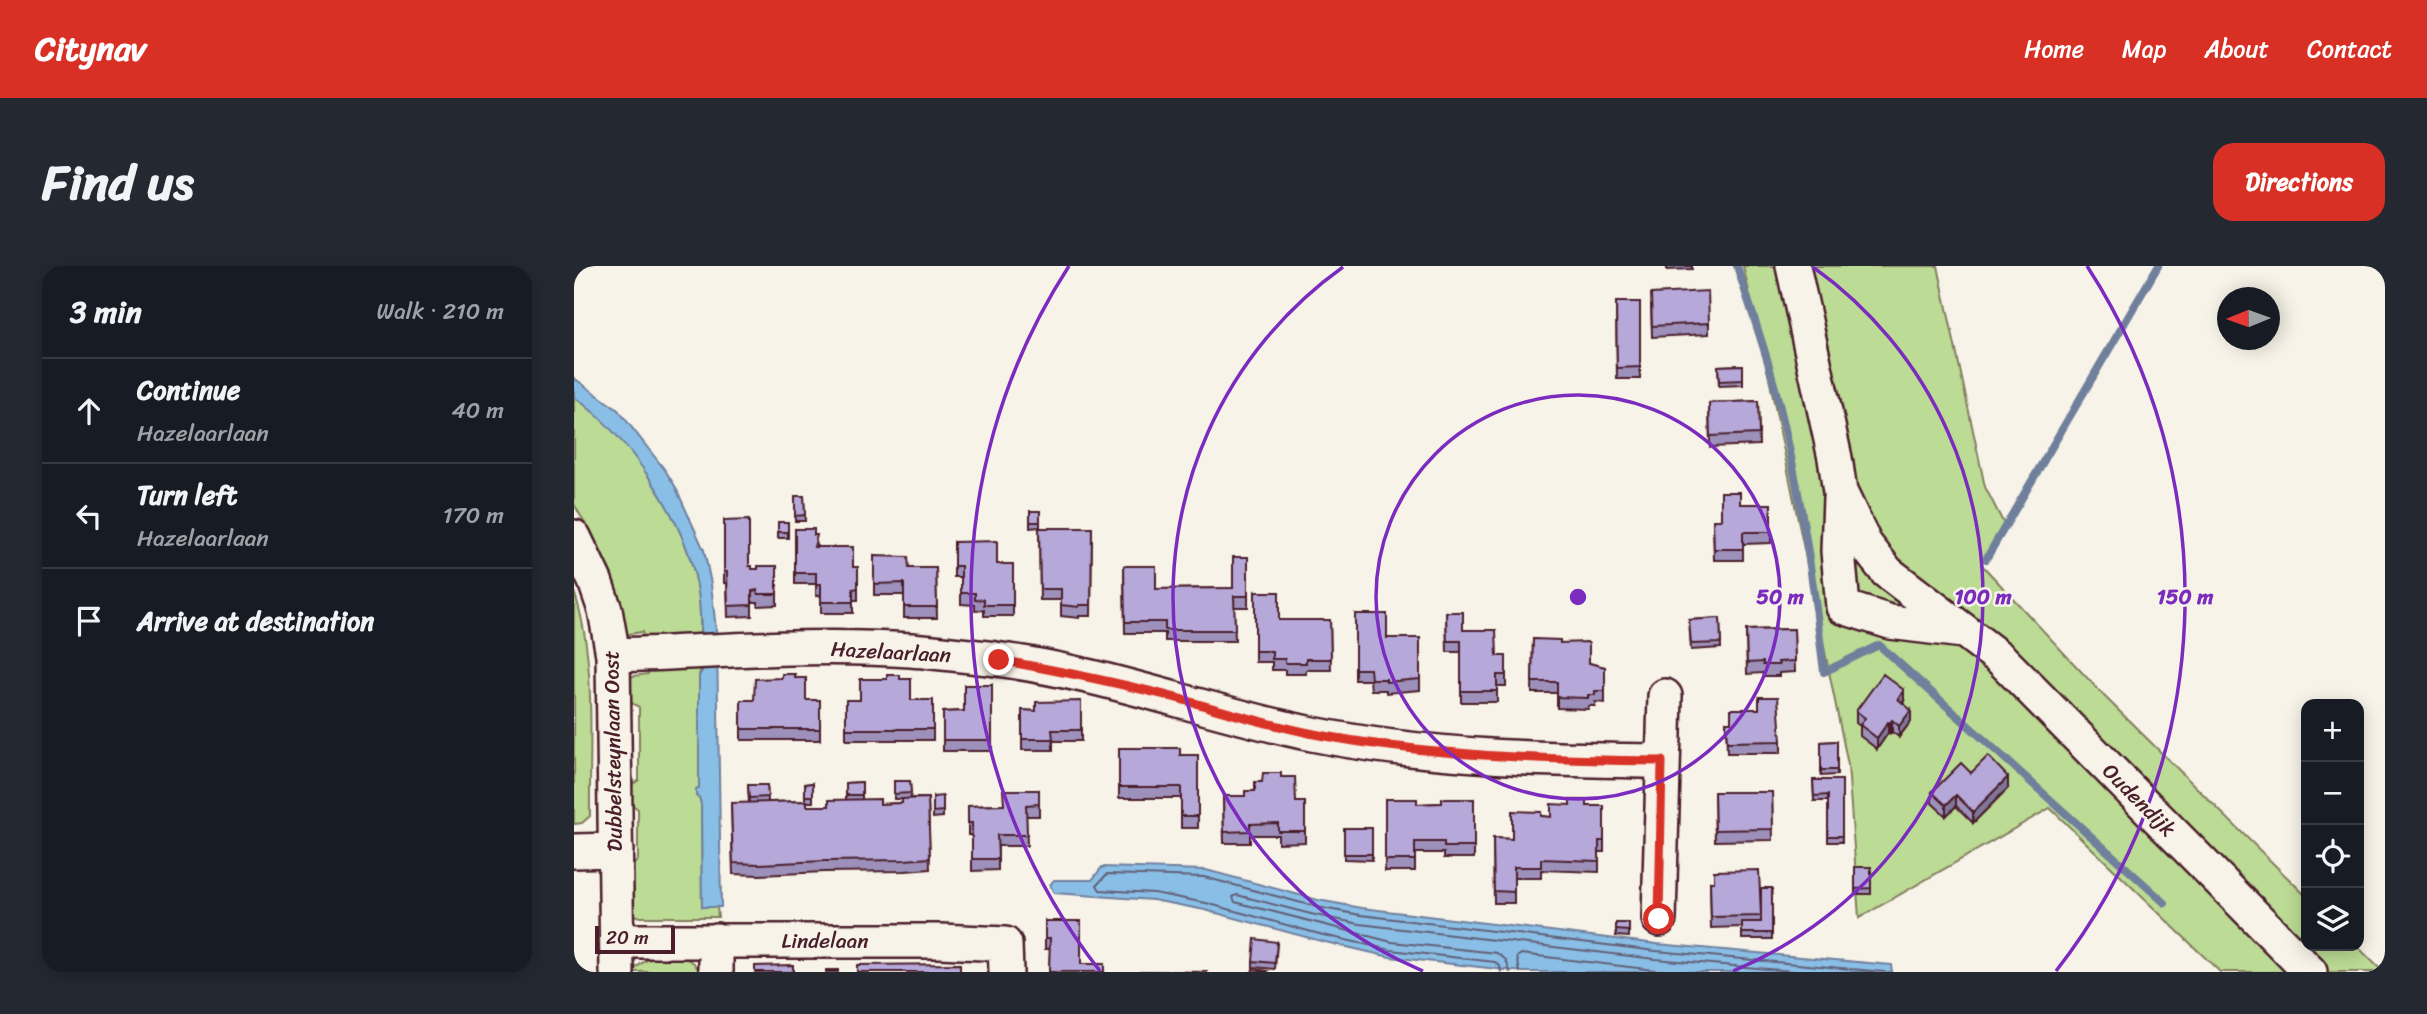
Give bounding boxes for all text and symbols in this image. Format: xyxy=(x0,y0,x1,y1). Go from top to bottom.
text: Citynav xyxy=(35,20,146,78)
text: Home xyxy=(2024,28,2084,70)
text: Map xyxy=(2122,28,2166,70)
text: About xyxy=(2204,28,2269,70)
text: Contact xyxy=(2307,28,2392,70)
text: Find us xyxy=(42,139,194,226)
button: Directions xyxy=(2213,143,2385,221)
text: 3 min xyxy=(70,285,142,339)
north arrow xyxy=(2217,287,2280,350)
text: Walk · 210 m xyxy=(377,291,504,332)
text: Continue xyxy=(137,367,240,413)
text: 40 m xyxy=(451,390,504,431)
icon: ahead xyxy=(70,392,108,430)
text: Hazelaarlaan xyxy=(137,413,269,454)
text: Turn left xyxy=(137,472,237,518)
text: 170 m xyxy=(443,495,504,536)
icon: left xyxy=(70,497,108,535)
text: Hazelaarlaan xyxy=(137,518,269,559)
text: 50 m xyxy=(1756,578,1805,616)
text: 100 m xyxy=(1954,578,2012,616)
text: 150 m xyxy=(2157,578,2214,616)
centre of rings xyxy=(1566,585,1590,609)
text: Arrive at destination xyxy=(137,598,374,644)
icon: arrive xyxy=(70,602,108,640)
street label: Hazelaarlaan xyxy=(830,630,952,674)
route end xyxy=(983,644,1014,675)
street label: Dubbelsteynlaan Oost xyxy=(592,650,634,852)
map controls xyxy=(2301,699,2364,951)
button: + xyxy=(2301,699,2364,762)
street label: Oudendijk xyxy=(2093,754,2185,846)
button: − xyxy=(2301,762,2364,825)
button: locate xyxy=(2301,825,2364,888)
button: layers xyxy=(2301,888,2364,951)
route start xyxy=(1643,903,1674,934)
text: 20 m xyxy=(606,921,649,954)
street label: Lindelaan xyxy=(781,922,869,960)
scale bar xyxy=(595,923,676,955)

